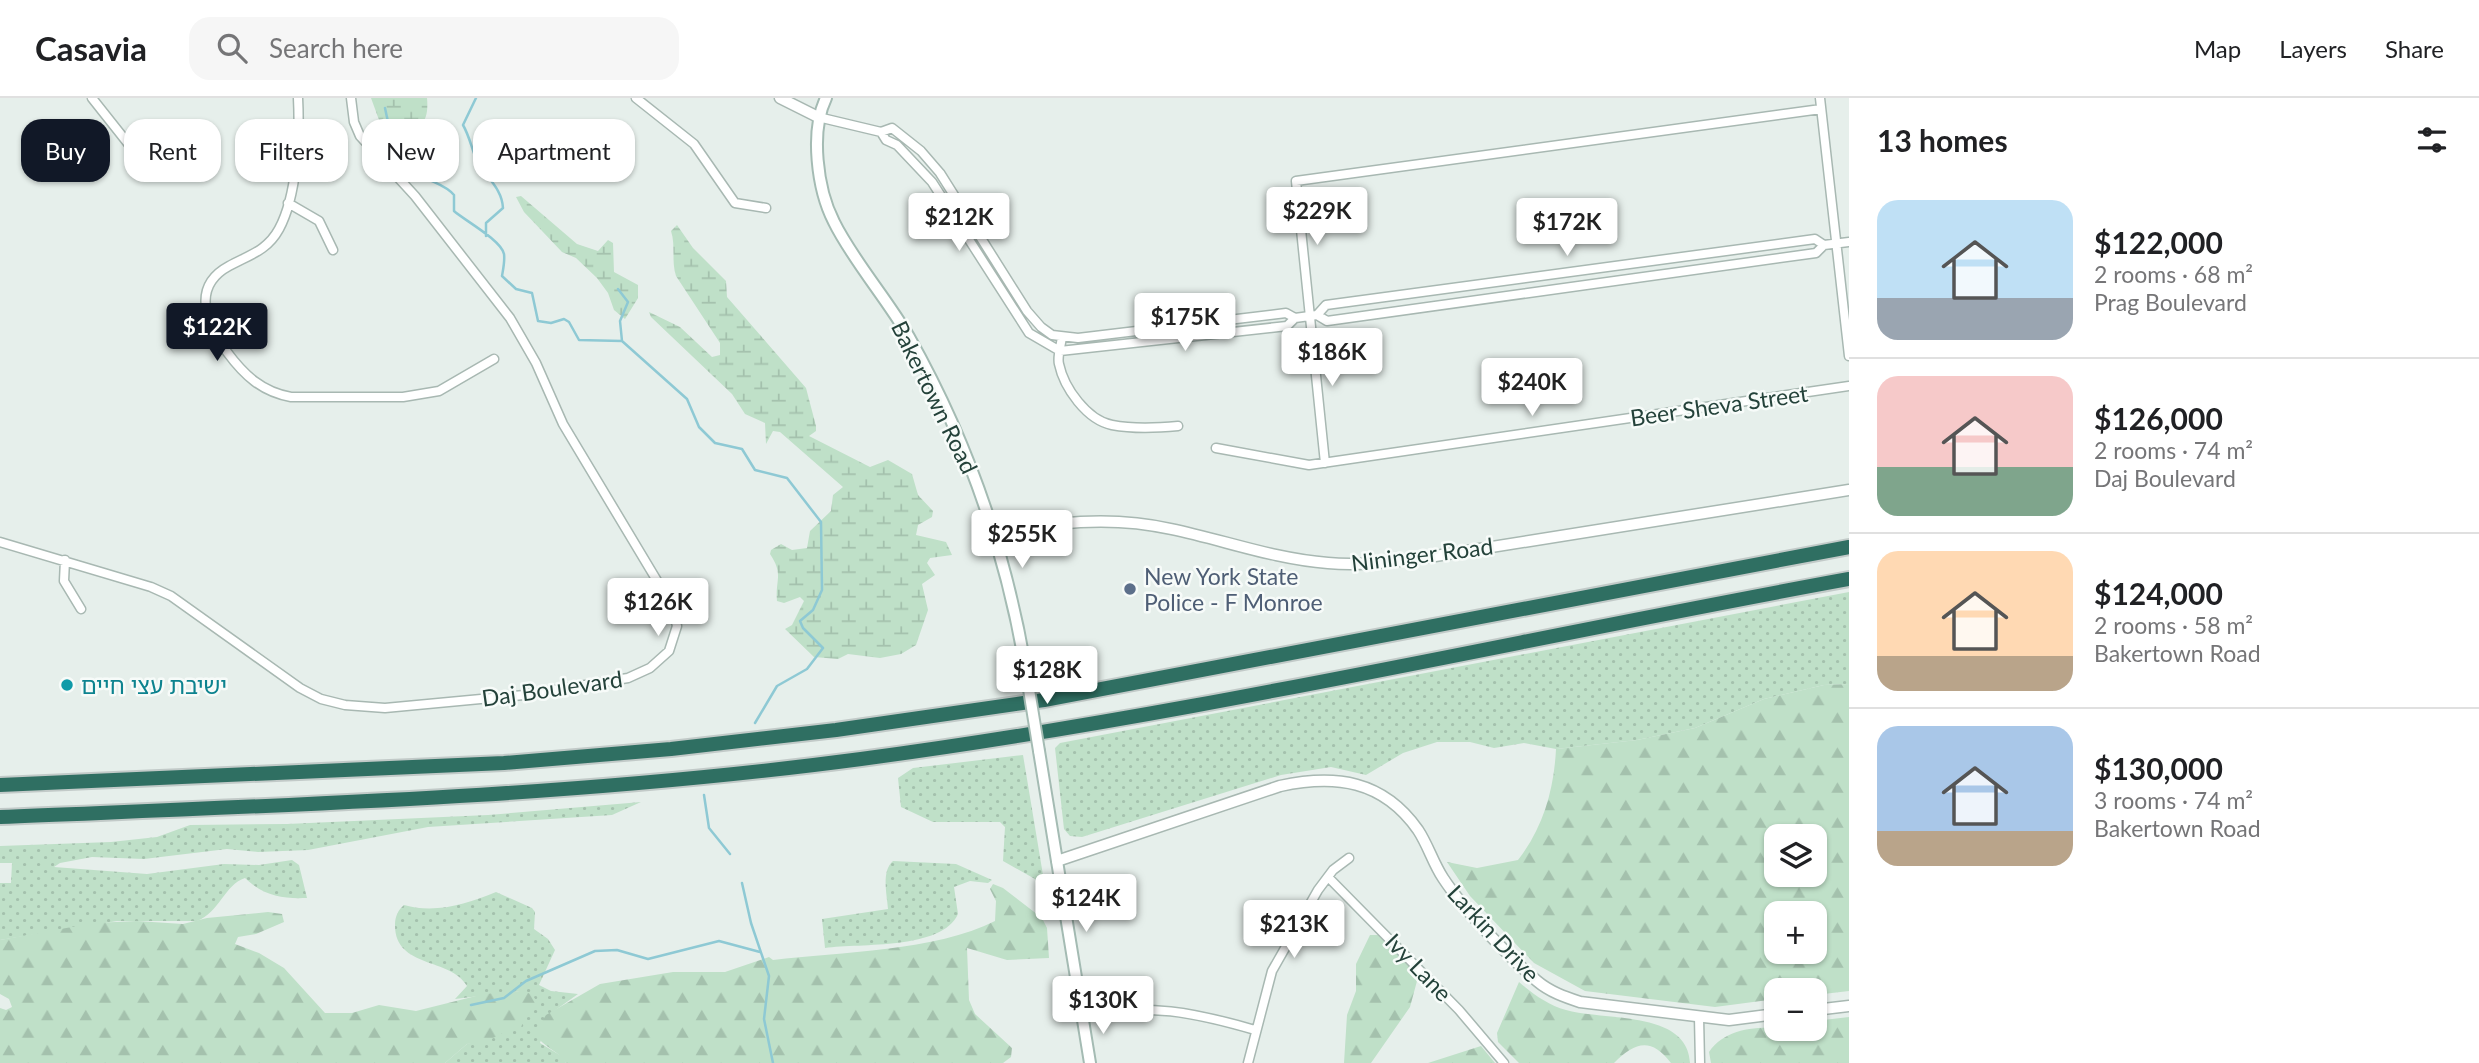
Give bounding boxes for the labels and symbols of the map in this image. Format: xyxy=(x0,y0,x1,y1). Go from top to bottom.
pin: $229K xyxy=(1268,188,1366,247)
pin: $212K xyxy=(910,194,1008,253)
pin: $172K xyxy=(1518,198,1616,258)
pin: $175K xyxy=(1136,294,1234,353)
pin: $122K xyxy=(168,303,266,363)
street label: Bakertown Road xyxy=(886,316,984,478)
pin: $186K xyxy=(1283,328,1381,388)
pin: $240K xyxy=(1483,358,1581,418)
street label: Beer Sheva Street xyxy=(1628,379,1810,431)
pin: $255K xyxy=(973,510,1071,570)
street label: Nininger Road xyxy=(1349,531,1495,577)
place label: New York State Police - F Monroe xyxy=(1144,562,1323,616)
pin: $126K xyxy=(609,578,707,638)
marker: New York State Police - F Monroe xyxy=(1122,581,1138,597)
pin: $128K xyxy=(998,646,1096,706)
street label: Daj Boulevard xyxy=(480,664,624,712)
place label: ישיבת עצי חיים xyxy=(81,671,227,699)
marker: ישיבת עצי חיים xyxy=(59,677,75,693)
pin: $124K xyxy=(1037,874,1135,934)
street label: Larkin Drive xyxy=(1442,879,1546,987)
pin: $213K xyxy=(1245,900,1343,960)
street label: Ivy Lane xyxy=(1380,927,1458,1007)
pin: $130K xyxy=(1054,976,1152,1036)

